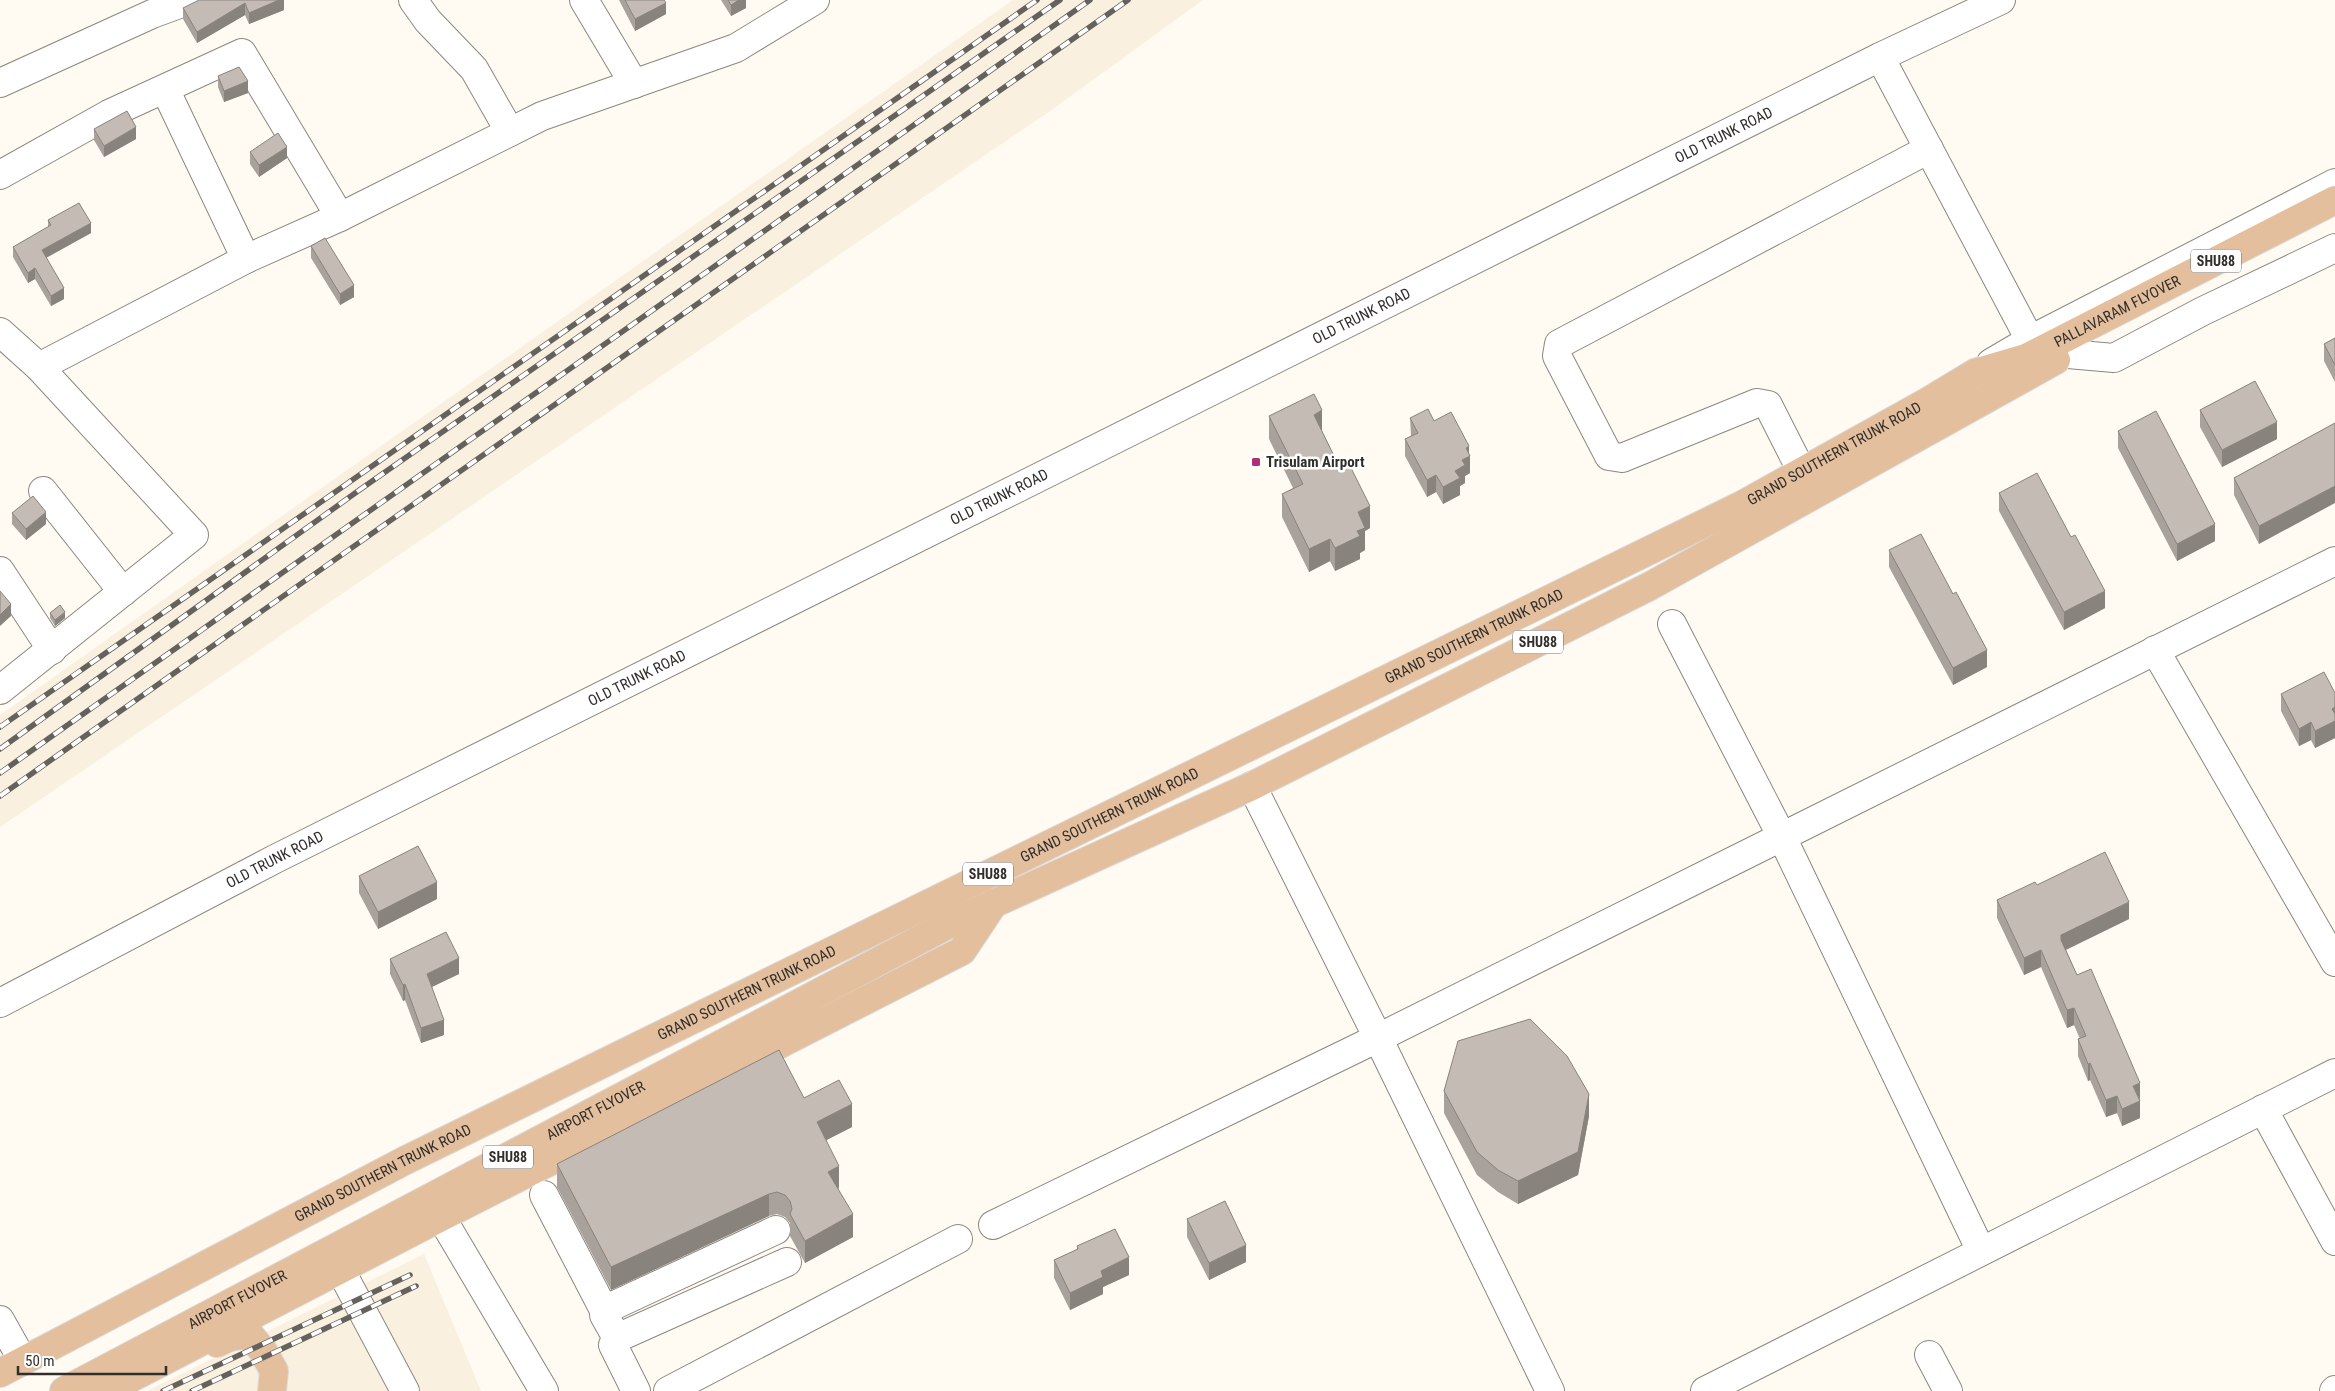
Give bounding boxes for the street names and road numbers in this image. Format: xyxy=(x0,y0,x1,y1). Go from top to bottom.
street label: OLD TRUNK ROAD xyxy=(1672,103,1776,167)
road number: SHU88 xyxy=(2191,250,2241,272)
street label: PALLAVARAM FLYOVER xyxy=(2051,272,2184,351)
street label: OLD TRUNK ROAD xyxy=(1310,284,1413,348)
street label: GRAND SOUTHERN TRUNK ROAD xyxy=(1744,398,1924,509)
street label: OLD TRUNK ROAD xyxy=(947,465,1051,529)
street label: GRAND SOUTHERN TRUNK ROAD xyxy=(1382,585,1566,688)
road number: SHU88 xyxy=(1513,630,1563,654)
street label: OLD TRUNK ROAD xyxy=(585,646,689,710)
street label: GRAND SOUTHERN TRUNK ROAD xyxy=(1017,764,1202,866)
street label: OLD TRUNK ROAD xyxy=(223,827,327,892)
road number: SHU88 xyxy=(963,862,1013,886)
street label: GRAND SOUTHERN TRUNK ROAD xyxy=(655,942,839,1044)
street label: AIRPORT FLYOVER xyxy=(543,1077,648,1144)
street label: GRAND SOUTHERN TRUNK ROAD xyxy=(291,1120,474,1226)
road number: SHU88 xyxy=(483,1146,533,1168)
street label: AIRPORT FLYOVER xyxy=(185,1266,290,1333)

